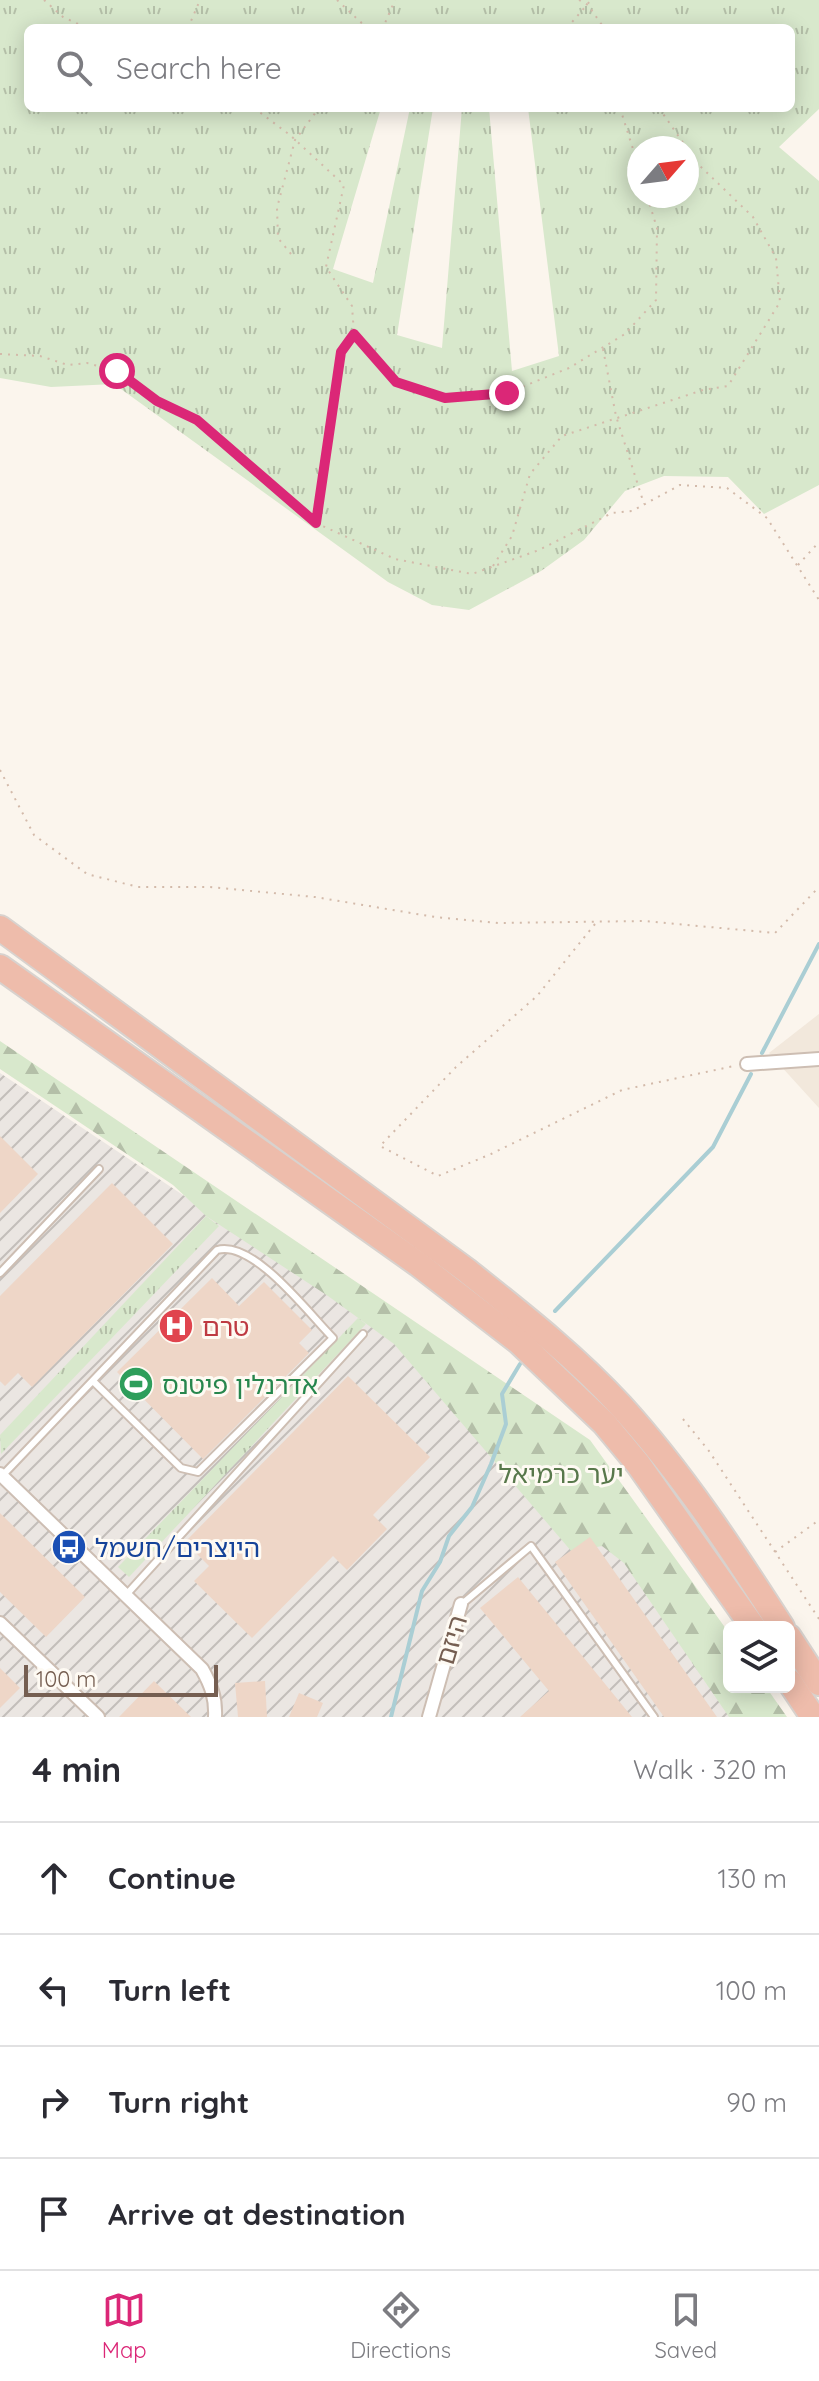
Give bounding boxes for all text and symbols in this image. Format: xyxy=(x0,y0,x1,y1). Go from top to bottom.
search box xyxy=(24,24,795,112)
icon: search xyxy=(52,46,96,90)
text: Search here xyxy=(116,49,282,87)
north arrow xyxy=(627,136,699,208)
route start xyxy=(99,353,135,389)
route end xyxy=(489,375,525,411)
hospital icon: טרם xyxy=(157,1307,195,1345)
place label: טרם xyxy=(202,1310,250,1343)
sports icon: אדרנלין פיטנס xyxy=(117,1365,155,1403)
place label: אדרנלין פיטנס xyxy=(162,1368,318,1401)
park label: יער כרמיאל xyxy=(498,1457,624,1490)
bus stop icon: היוצרים/חשמל xyxy=(50,1528,88,1566)
place label: היוצרים/חשמל xyxy=(95,1531,260,1564)
street label: היזם xyxy=(428,1611,474,1669)
map controls xyxy=(723,1621,795,1693)
button: layers xyxy=(723,1621,795,1693)
scale bar xyxy=(24,1661,218,1697)
text: 100 m xyxy=(36,1665,96,1693)
text: 4 min xyxy=(32,1748,121,1791)
text: Walk · 320 m xyxy=(633,1753,787,1786)
icon: ahead xyxy=(32,1856,76,1900)
text: Continue xyxy=(108,1859,236,1897)
text: 130 m xyxy=(717,1862,787,1895)
icon: left xyxy=(32,1968,76,2012)
text: Turn left xyxy=(108,1971,231,2009)
text: 100 m xyxy=(716,1974,787,2007)
icon: right xyxy=(32,2080,76,2124)
text: Turn right xyxy=(108,2083,249,2121)
text: 90 m xyxy=(726,2086,787,2119)
icon: arrive xyxy=(32,2192,76,2236)
text: Arrive at destination xyxy=(108,2195,406,2233)
tab: Map xyxy=(102,2288,147,2364)
tab: Directions xyxy=(350,2288,451,2364)
tab: Saved xyxy=(654,2288,717,2364)

